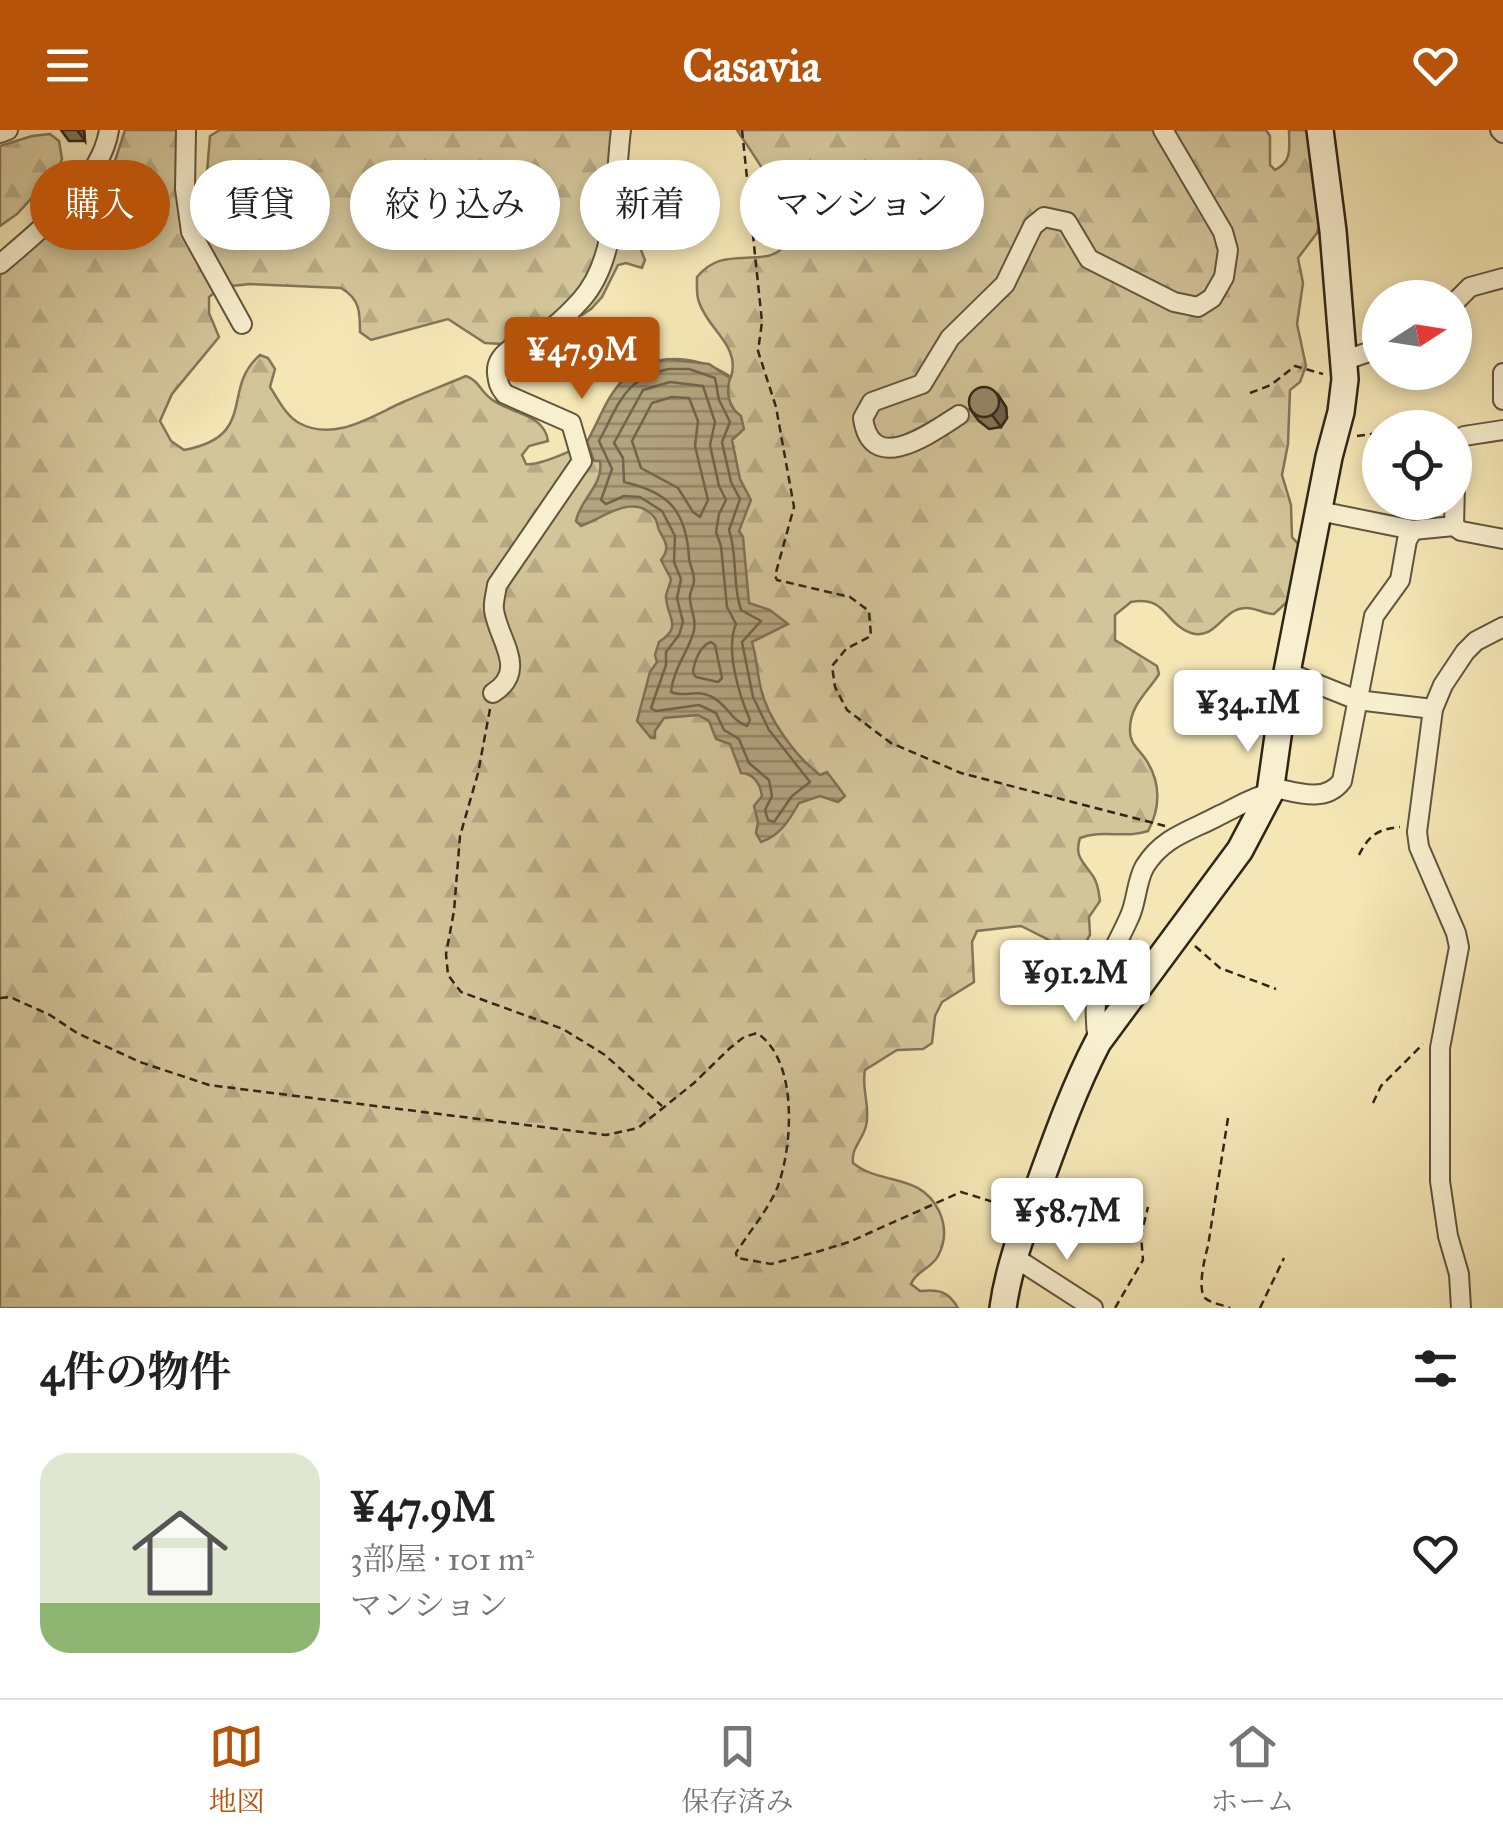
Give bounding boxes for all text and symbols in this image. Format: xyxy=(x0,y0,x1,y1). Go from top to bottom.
icon: menu xyxy=(40,38,95,93)
text: Casavia xyxy=(683,38,820,93)
icon: heart xyxy=(1408,38,1463,93)
chip: 購入 xyxy=(30,160,170,250)
chip: 賃貸 xyxy=(190,160,330,250)
chip: 絞り込み xyxy=(350,160,560,250)
chip: 新着 xyxy=(580,160,720,250)
chip: マンション xyxy=(740,160,984,250)
north arrow xyxy=(1362,280,1472,390)
map controls xyxy=(1362,280,1472,520)
pin: ¥47.9M xyxy=(501,317,663,402)
text: ¥47.9M xyxy=(527,330,637,369)
button: locate xyxy=(1362,410,1472,520)
pin: ¥34.1M xyxy=(1167,670,1329,755)
text: ¥34.1M xyxy=(1196,683,1300,722)
pin: ¥91.2M xyxy=(994,940,1156,1025)
text: ¥91.2M xyxy=(1022,953,1128,992)
pin: ¥58.7M xyxy=(986,1178,1148,1263)
text: ¥58.7M xyxy=(1013,1191,1121,1230)
icon: filters xyxy=(1408,1341,1463,1396)
text: 4件の物件 xyxy=(40,1346,231,1398)
text: ¥47.9M xyxy=(350,1481,496,1533)
icon: home xyxy=(120,1493,240,1613)
icon: heart xyxy=(1408,1526,1463,1581)
text: 3部屋 · 101 m² xyxy=(350,1540,534,1579)
text: マンション xyxy=(350,1586,509,1625)
tab: 地図 xyxy=(208,1719,265,1819)
tab: 保存済み xyxy=(681,1719,794,1819)
tab: ホーム xyxy=(1210,1719,1295,1819)

